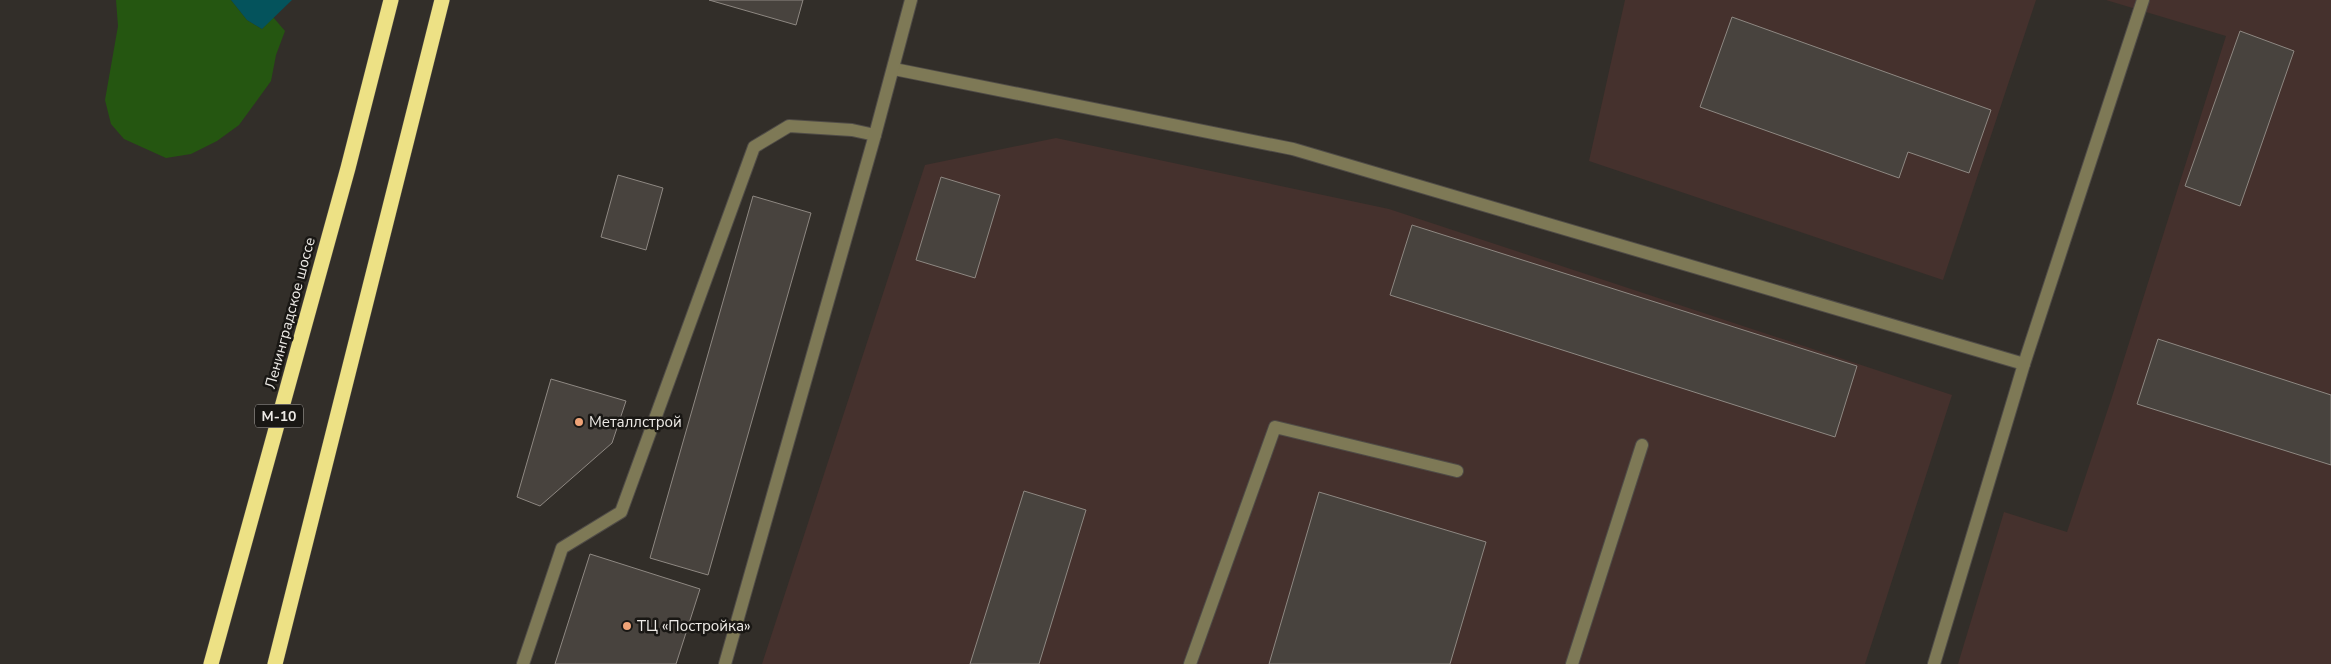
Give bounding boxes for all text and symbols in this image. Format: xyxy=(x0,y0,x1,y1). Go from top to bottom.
street label: Ленинградское шоссе xyxy=(260,235,320,391)
road number: М-10 xyxy=(255,404,303,428)
place label: Металлстрой xyxy=(589,412,682,432)
marker: Металлстрой xyxy=(573,416,585,428)
place label: ТЦ «Постройка» xyxy=(637,616,751,636)
marker: ТЦ «Постройка» xyxy=(621,620,633,632)

